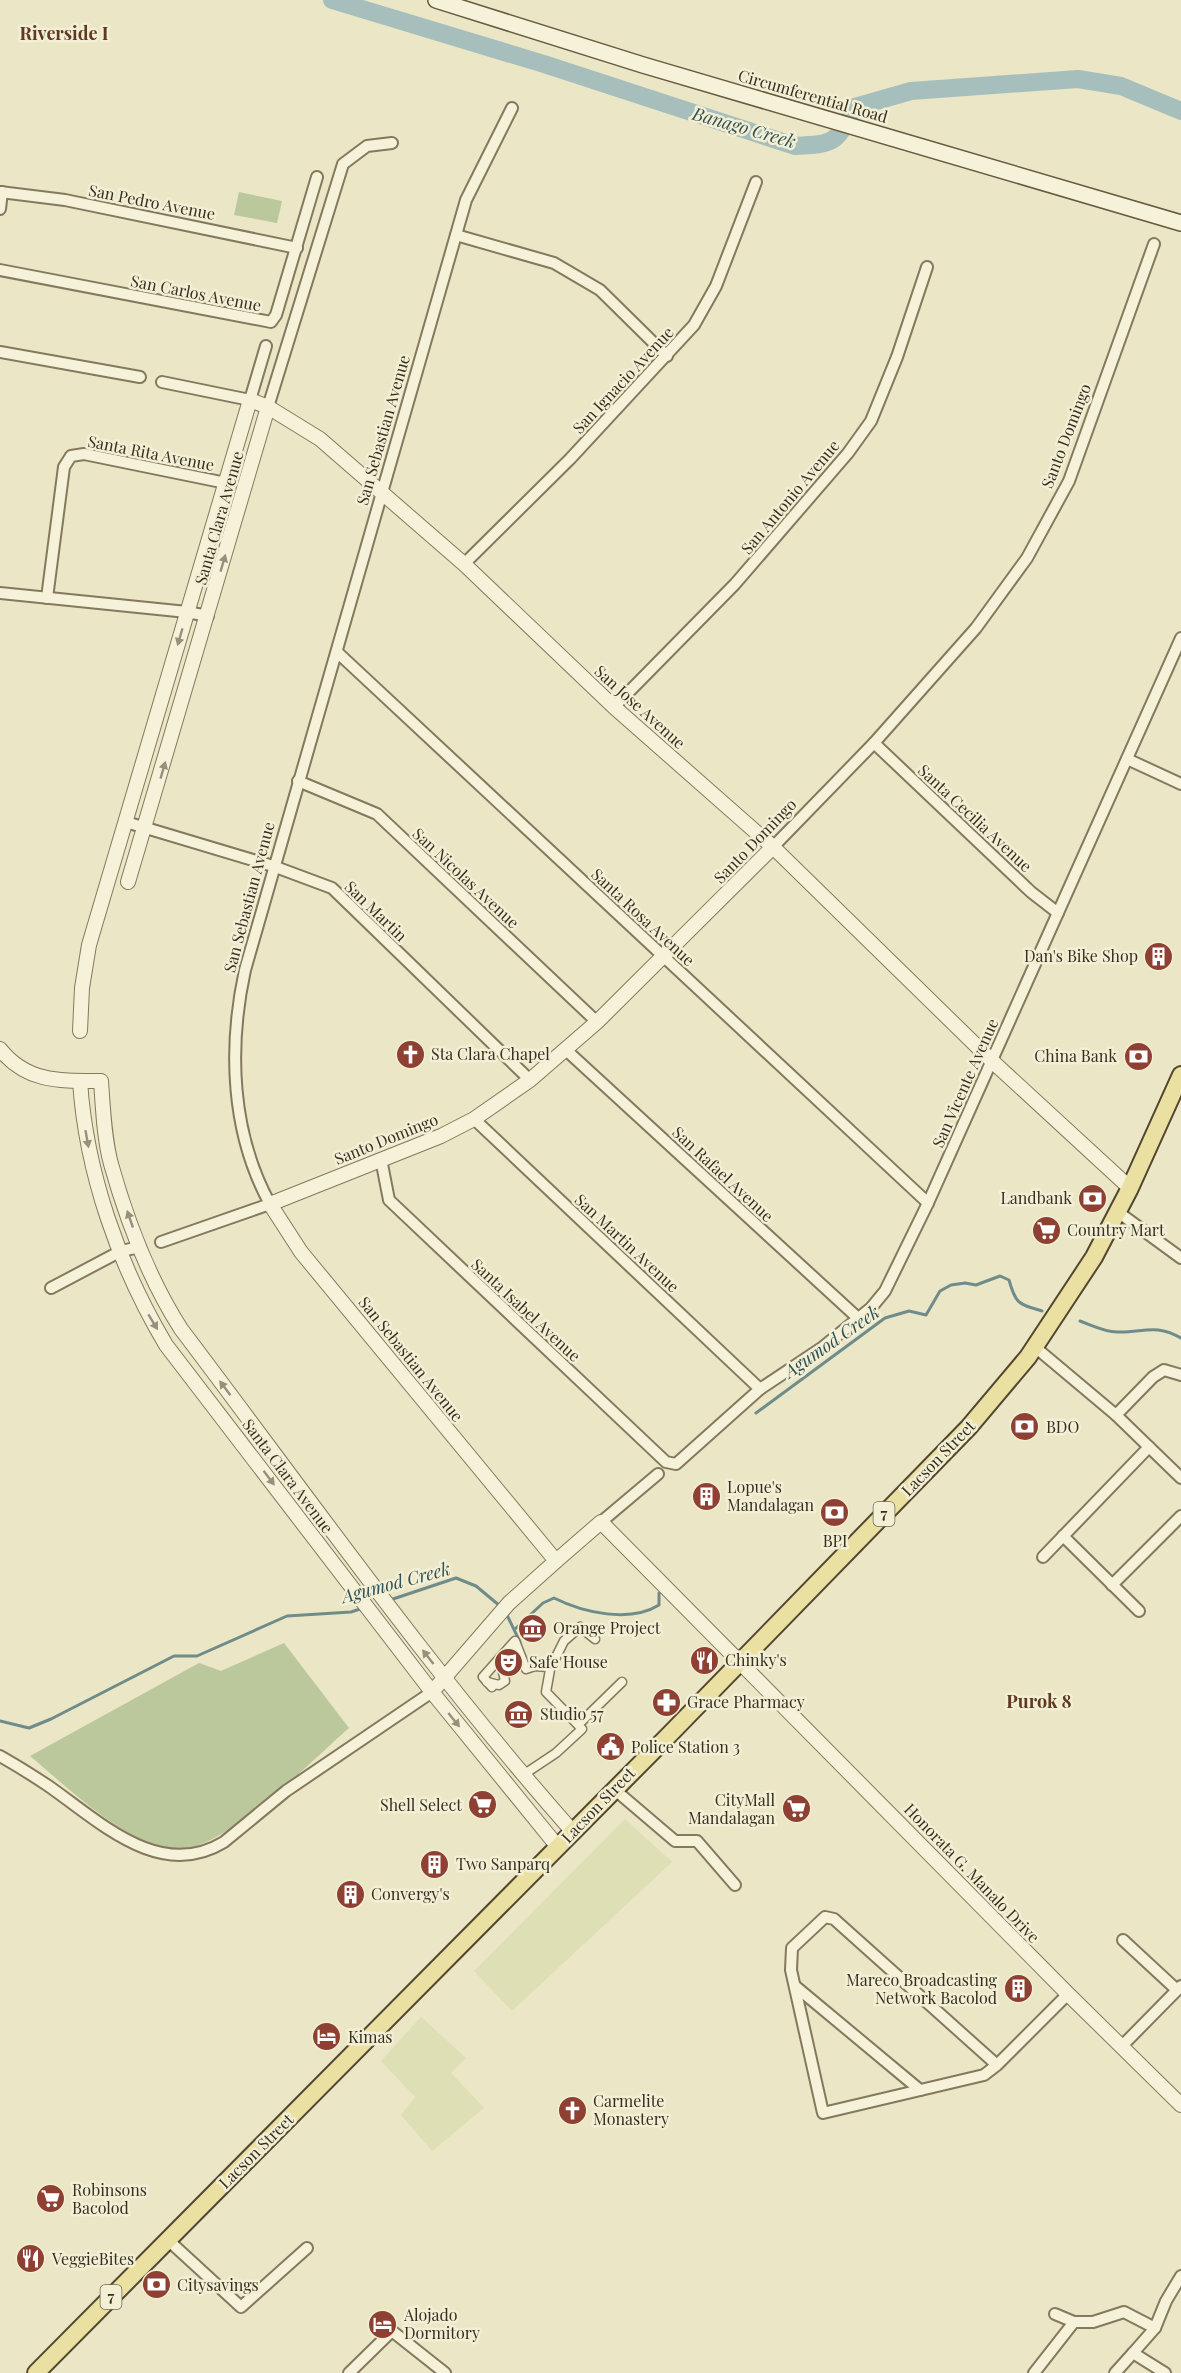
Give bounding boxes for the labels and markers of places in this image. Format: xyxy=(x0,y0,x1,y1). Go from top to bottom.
building icon: Dan's Bike Shop xyxy=(1143,940,1175,972)
place label: Dan's Bike Shop xyxy=(1024,945,1138,966)
church icon: Sta Clara Chapel xyxy=(394,1038,426,1070)
bank icon: China Bank xyxy=(1122,1040,1154,1072)
place label: Sta Clara Chapel xyxy=(431,1043,550,1064)
place label: China Bank xyxy=(1034,1045,1117,1066)
bank icon: Landbank xyxy=(1077,1182,1109,1214)
place label: Landbank xyxy=(1000,1187,1072,1208)
supermarket icon: Country Mart xyxy=(1030,1214,1062,1246)
place label: Country Mart xyxy=(1067,1219,1165,1240)
bank icon: BDO xyxy=(1009,1411,1041,1443)
place label: BDO xyxy=(1046,1416,1079,1437)
place label: Lopue's Mandalagan xyxy=(727,1476,814,1515)
building icon: Lopue's Mandalagan xyxy=(690,1480,722,1512)
bank icon: BPI xyxy=(819,1497,851,1529)
place label: BPI xyxy=(823,1530,847,1551)
museum icon: Orange Project xyxy=(516,1612,548,1644)
place label: Orange Project xyxy=(553,1617,661,1638)
restaurant icon: Chinky's xyxy=(688,1644,720,1676)
theatre icon: Safe House xyxy=(492,1646,524,1678)
place label: Chinky's xyxy=(725,1649,787,1670)
place label: Safe House xyxy=(529,1651,608,1672)
pharmacy icon: Grace Pharmacy xyxy=(650,1686,682,1718)
place label: Grace Pharmacy xyxy=(687,1691,805,1712)
museum icon: Studio 57 xyxy=(503,1698,535,1730)
place label: Studio 57 xyxy=(540,1703,604,1724)
public building icon: Police Station 3 xyxy=(594,1731,626,1763)
place label: Police Station 3 xyxy=(631,1736,740,1757)
supermarket icon: Shell Select xyxy=(467,1789,499,1821)
place label: CityMall Mandalagan xyxy=(688,1789,775,1828)
supermarket icon: CityMall Mandalagan xyxy=(780,1793,812,1825)
place label: Shell Select xyxy=(380,1794,462,1815)
building icon: Two Sanparq xyxy=(419,1848,451,1880)
place label: Two Sanparq xyxy=(456,1853,550,1874)
building icon: Convergy's xyxy=(334,1878,366,1910)
place label: Convergy's xyxy=(371,1883,450,1904)
place label: Mareco Broadcasting Network Bacolod xyxy=(846,1969,998,2008)
building icon: Mareco Broadcasting Network Bacolod xyxy=(1002,1973,1034,2005)
hotel icon: Kimas xyxy=(311,2021,343,2053)
place label: Kimas xyxy=(348,2026,393,2047)
place label: Carmelite Monastery xyxy=(593,2090,669,2129)
church icon: Carmelite Monastery xyxy=(556,2094,588,2126)
place label: Robinsons Bacolod xyxy=(72,2179,147,2218)
supermarket icon: Robinsons Bacolod xyxy=(35,2183,67,2215)
restaurant icon: VeggieBites xyxy=(15,2243,47,2275)
place label: VeggieBites xyxy=(51,2248,134,2269)
bank icon: Citysavings xyxy=(140,2269,172,2301)
place label: Citysavings xyxy=(177,2274,259,2295)
place label: Alojado Dormitory xyxy=(403,2304,480,2343)
hotel icon: Alojado Dormitory xyxy=(367,2308,399,2340)

